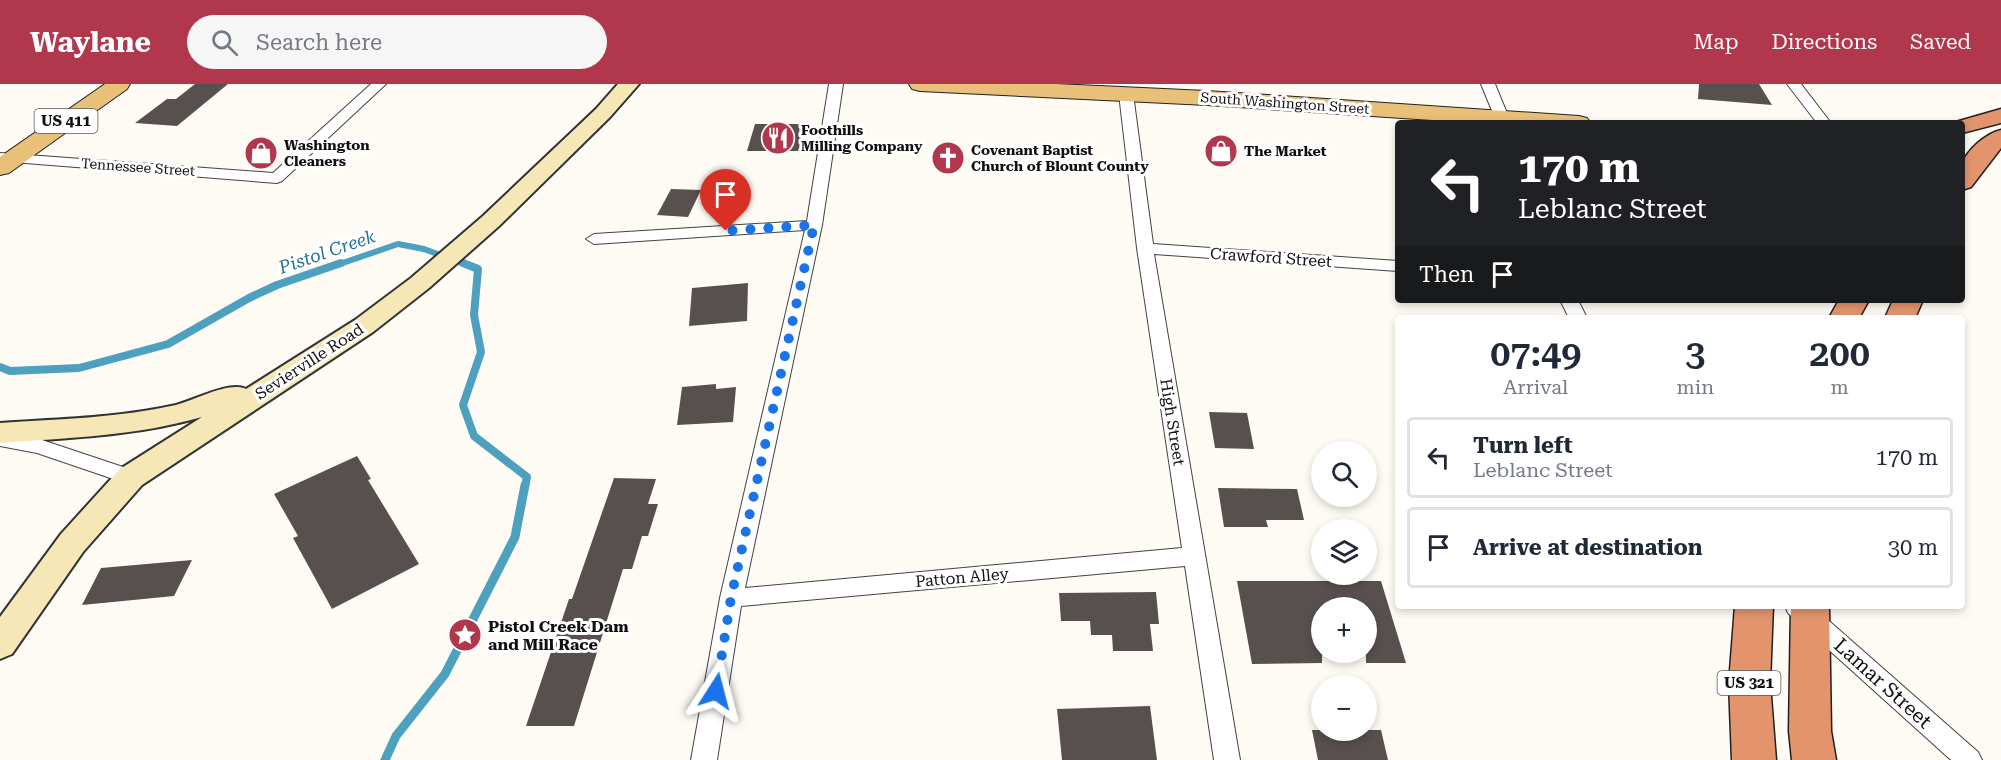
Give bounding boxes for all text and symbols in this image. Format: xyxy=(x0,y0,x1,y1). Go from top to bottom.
search box xyxy=(187,15,607,69)
text: Waylane xyxy=(30,26,151,59)
icon: search xyxy=(208,26,241,59)
text: Search here xyxy=(256,30,382,55)
text: Map xyxy=(1694,30,1738,54)
text: Directions xyxy=(1771,30,1877,54)
text: Saved xyxy=(1910,30,1971,54)
street label: South Washington Street xyxy=(1200,89,1370,117)
road number: US 411 xyxy=(34,109,98,133)
restaurant icon: Foothills Milling Company xyxy=(760,120,796,156)
place label: Foothills Milling Company xyxy=(801,122,923,154)
shop icon: The Market xyxy=(1203,133,1239,169)
shop icon: Washington Cleaners xyxy=(243,135,279,171)
place label: Washington Cleaners xyxy=(284,137,370,169)
church icon: Covenant Baptist Church of Blount County xyxy=(930,140,966,176)
place label: Covenant Baptist Church of Blount County xyxy=(971,142,1149,174)
place label: The Market xyxy=(1244,143,1327,159)
text: 170 m xyxy=(1518,143,1640,192)
icon: left xyxy=(1419,144,1497,222)
street label: Tennessee Street xyxy=(80,155,196,179)
pin xyxy=(700,169,751,231)
icon: arrive xyxy=(709,178,742,211)
text: Leblanc Street xyxy=(1518,193,1707,225)
water label: Pistol Creek xyxy=(275,225,378,278)
street label: Crawford Street xyxy=(1209,244,1333,271)
icon: arrive xyxy=(1486,258,1519,291)
text: Then xyxy=(1419,262,1474,287)
street label: Sevierville Road xyxy=(252,319,367,404)
text: 07:49 xyxy=(1490,333,1581,375)
text: 3 xyxy=(1685,333,1705,375)
text: 200 xyxy=(1809,333,1870,375)
text: Arrival xyxy=(1503,375,1568,399)
text: min xyxy=(1677,375,1714,399)
text: m xyxy=(1830,375,1849,399)
street label: High Street xyxy=(1156,377,1189,467)
text: Turn left xyxy=(1473,433,1573,458)
map controls xyxy=(1311,441,1377,741)
button: search xyxy=(1311,441,1377,507)
icon: left xyxy=(1422,441,1455,474)
text: 170 m xyxy=(1875,445,1938,470)
text: Leblanc Street xyxy=(1473,458,1613,482)
button: layers xyxy=(1311,519,1377,585)
icon: arrive xyxy=(1422,531,1455,564)
text: Arrive at destination xyxy=(1473,535,1702,560)
text: 30 m xyxy=(1888,535,1938,560)
street label: Patton Alley xyxy=(914,564,1010,591)
button: + xyxy=(1311,597,1377,663)
place icon: Pistol Creek Dam and Mill Race xyxy=(447,617,483,653)
place label: Pistol Creek Dam and Mill Race xyxy=(488,617,629,654)
street label: Lamar Street xyxy=(1829,633,1937,733)
position arrow xyxy=(684,659,748,723)
road number: US 321 xyxy=(1718,671,1780,695)
button: − xyxy=(1311,675,1377,741)

